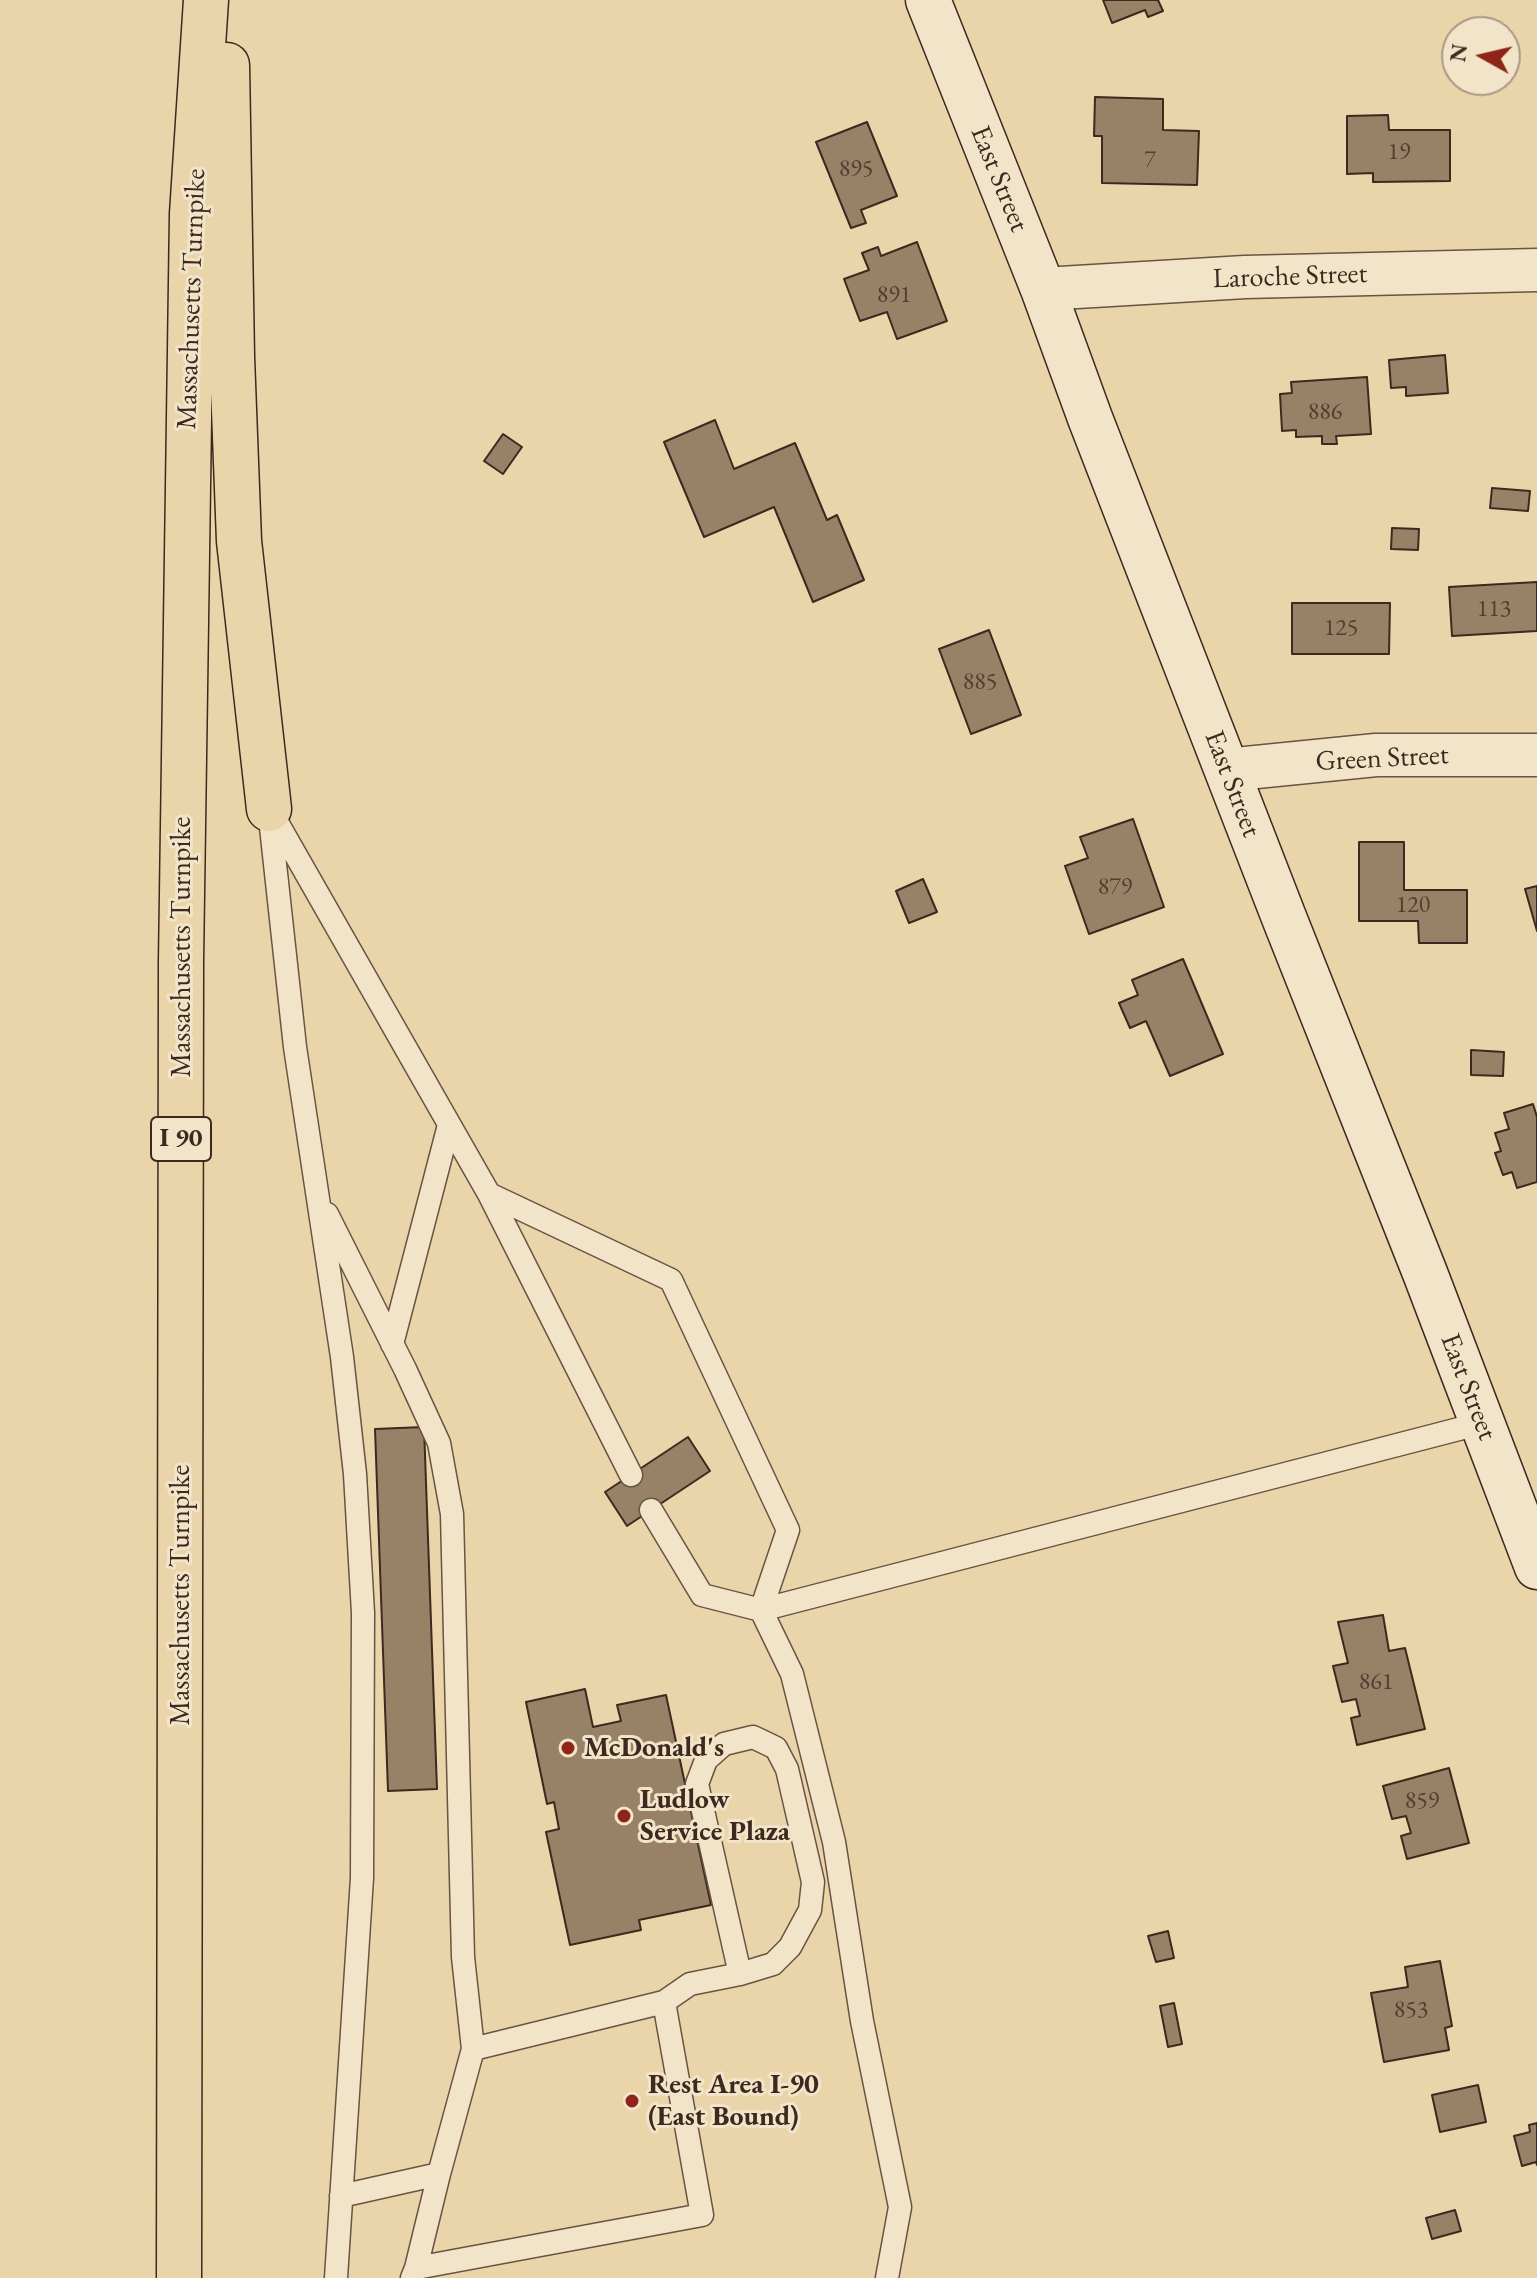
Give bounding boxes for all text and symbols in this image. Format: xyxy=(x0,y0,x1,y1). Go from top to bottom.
north arrow xyxy=(1441,16,1521,96)
text: N xyxy=(1443,42,1474,64)
street label: East Street xyxy=(963,121,1035,237)
house number: 19 xyxy=(1387,138,1411,166)
house number: 7 xyxy=(1144,146,1156,174)
house number: 895 xyxy=(839,155,873,183)
street label: Massachusetts Turnpike xyxy=(171,168,213,430)
street label: Laroche Street xyxy=(1212,258,1368,296)
house number: 891 xyxy=(877,281,911,309)
house number: 886 xyxy=(1308,398,1342,426)
house number: 113 xyxy=(1477,595,1511,623)
house number: 125 xyxy=(1324,614,1358,642)
house number: 885 xyxy=(963,668,997,696)
street label: East Street xyxy=(1196,726,1268,842)
street label: Green Street xyxy=(1315,739,1449,779)
street label: Massachusetts Turnpike xyxy=(165,817,199,1077)
house number: 879 xyxy=(1098,873,1132,901)
house number: 120 xyxy=(1396,891,1430,919)
road number: I 90 xyxy=(151,1117,211,1161)
street label: East Street xyxy=(1432,1329,1504,1445)
street label: Massachusetts Turnpike xyxy=(164,1465,198,1725)
house number: 861 xyxy=(1359,1668,1393,1696)
place label: McDonald's xyxy=(584,1731,724,1765)
marker: McDonald's xyxy=(559,1739,577,1757)
place label: Ludlow Service Plaza xyxy=(640,1783,790,1849)
house number: 859 xyxy=(1405,1787,1439,1815)
marker: Ludlow Service Plaza xyxy=(615,1807,633,1825)
house number: 853 xyxy=(1394,1996,1428,2024)
place label: Rest Area I-90 (East Bound) xyxy=(648,2068,819,2134)
marker: Rest Area I-90 (East Bound) xyxy=(623,2092,641,2110)

